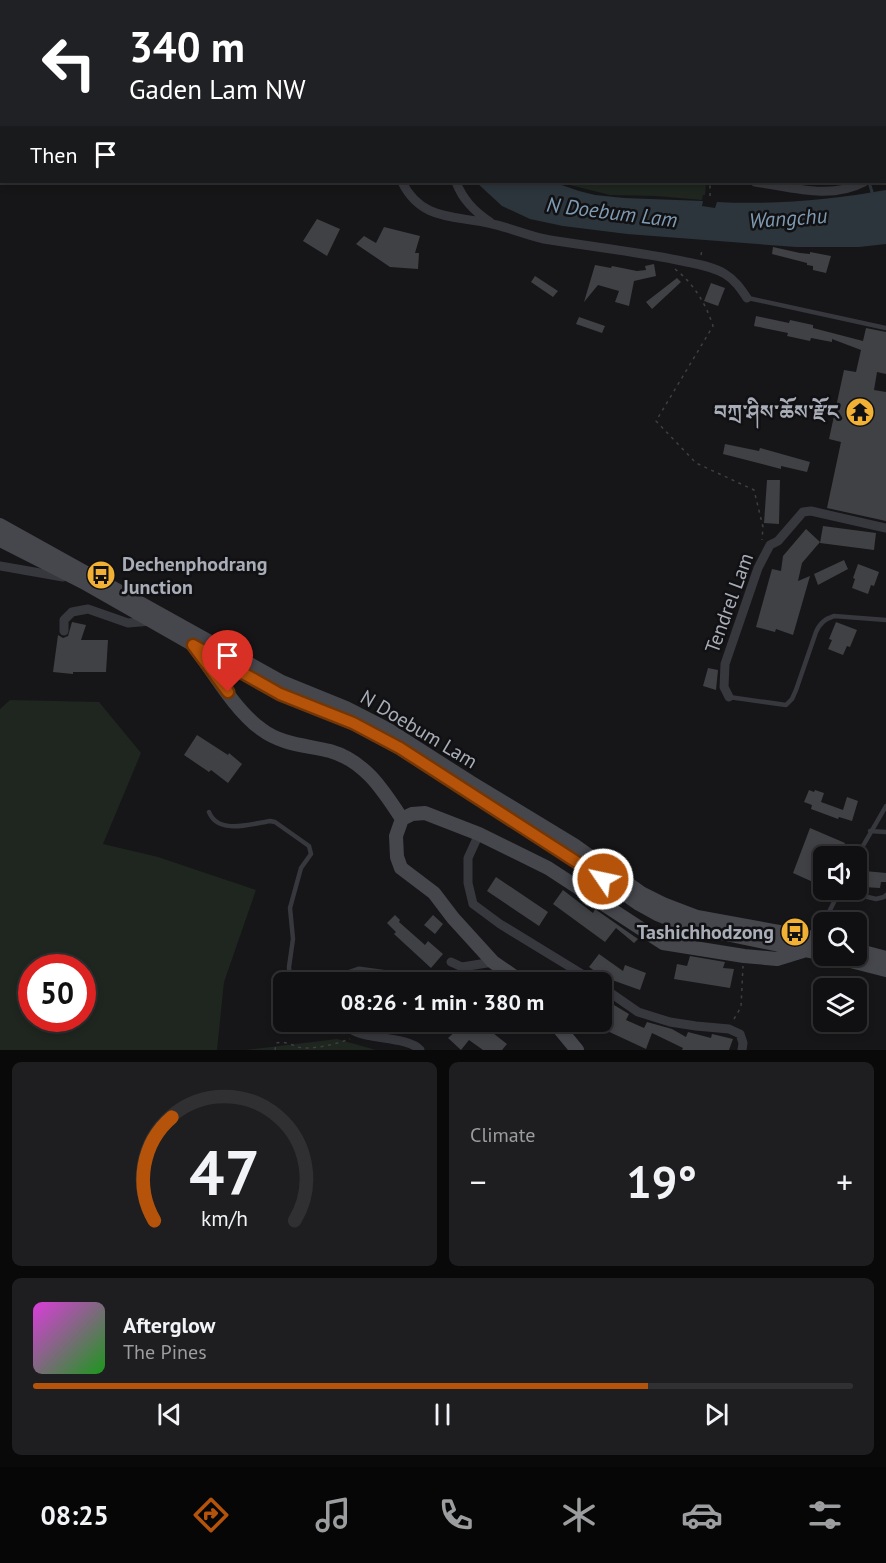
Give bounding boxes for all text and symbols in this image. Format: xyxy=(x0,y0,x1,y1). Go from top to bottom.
text: 340 m xyxy=(129,19,245,74)
icon: left xyxy=(30,24,108,102)
text: Gaden Lam NW xyxy=(129,72,306,106)
icon: arrive xyxy=(89,138,122,171)
text: Then xyxy=(30,141,77,169)
water label: N Doebum Lam xyxy=(545,191,679,233)
water label: Wangchu xyxy=(748,202,828,234)
place label: བཀྲ་ཤིས་ཆོས་རྫོང xyxy=(714,396,840,429)
temple icon: བཀྲ་ཤིས་ཆོས་རྫོང xyxy=(844,396,876,428)
street label: Tendrel Lam xyxy=(699,549,759,657)
place label: Dechenphodrang Junction xyxy=(121,551,267,600)
bus stop icon: Dechenphodrang Junction xyxy=(85,559,117,591)
pin xyxy=(202,630,253,692)
icon: arrive xyxy=(211,639,244,672)
street label: N Doebum Lam xyxy=(356,684,482,774)
map controls xyxy=(813,846,867,1032)
button: sound xyxy=(813,846,867,900)
position arrow xyxy=(571,847,635,911)
button: search xyxy=(813,912,867,966)
bus stop icon: Tashichhodzong xyxy=(779,916,811,948)
place label: Tashichhodzong xyxy=(637,919,774,945)
speed limit sign: 50 xyxy=(18,954,96,1032)
button: layers xyxy=(813,978,867,1032)
text: 08:26 · 1 min · 380 m xyxy=(341,988,544,1016)
text: Climate xyxy=(470,1122,536,1148)
text: 47 xyxy=(189,1131,260,1212)
text: 19° xyxy=(626,1152,697,1210)
text: − xyxy=(470,1160,487,1203)
text: + xyxy=(836,1160,853,1203)
text: km/h xyxy=(201,1204,248,1232)
text: Afterglow xyxy=(123,1311,215,1339)
text: The Pines xyxy=(123,1339,207,1365)
icon: previous xyxy=(153,1398,186,1431)
icon: pause xyxy=(426,1398,459,1431)
icon: next xyxy=(700,1398,733,1431)
icon: directions xyxy=(190,1494,232,1536)
icon: music xyxy=(312,1494,354,1536)
icon: phone xyxy=(435,1494,477,1536)
icon: climate xyxy=(558,1494,600,1536)
icon: car xyxy=(681,1494,723,1536)
icon: filters xyxy=(804,1494,846,1536)
text: 08:25 xyxy=(40,1498,109,1532)

